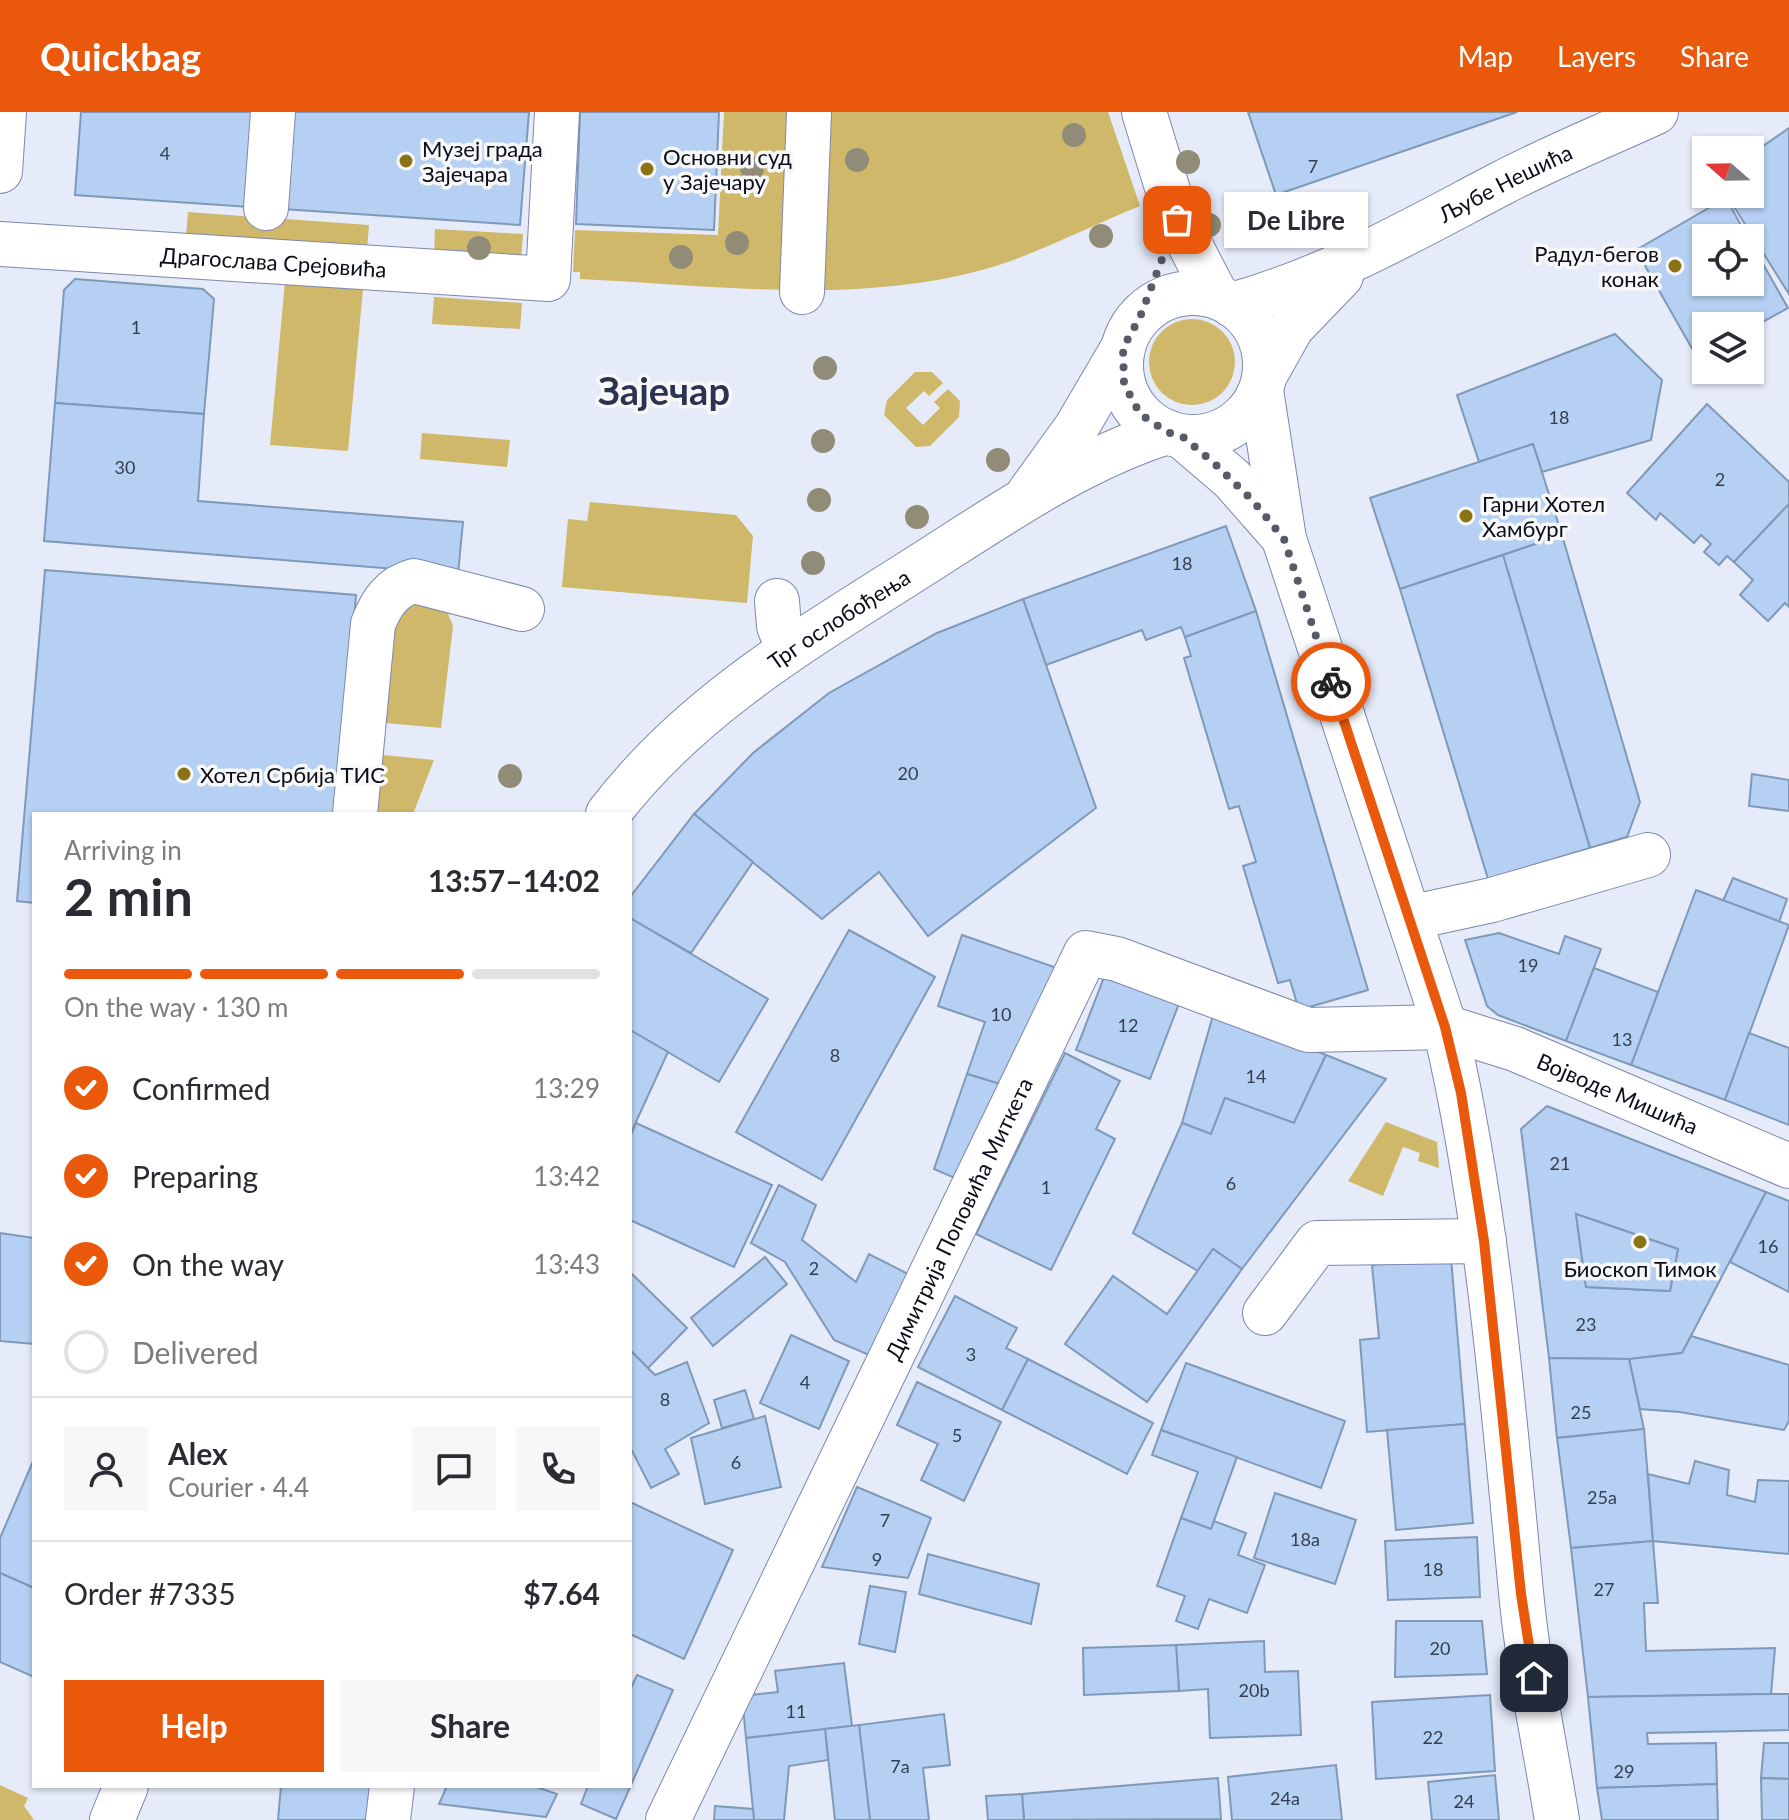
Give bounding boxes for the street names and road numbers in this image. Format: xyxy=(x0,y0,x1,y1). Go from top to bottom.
street label: Љубе Нешића xyxy=(1433,138,1576,228)
street label: Драгослава Срејовића xyxy=(160,241,387,282)
street label: Трг ослобођења xyxy=(762,563,915,675)
street label: Војводе Мишића xyxy=(1533,1047,1702,1139)
street label: Димитрија Поповића Миткета xyxy=(879,1073,1038,1364)

